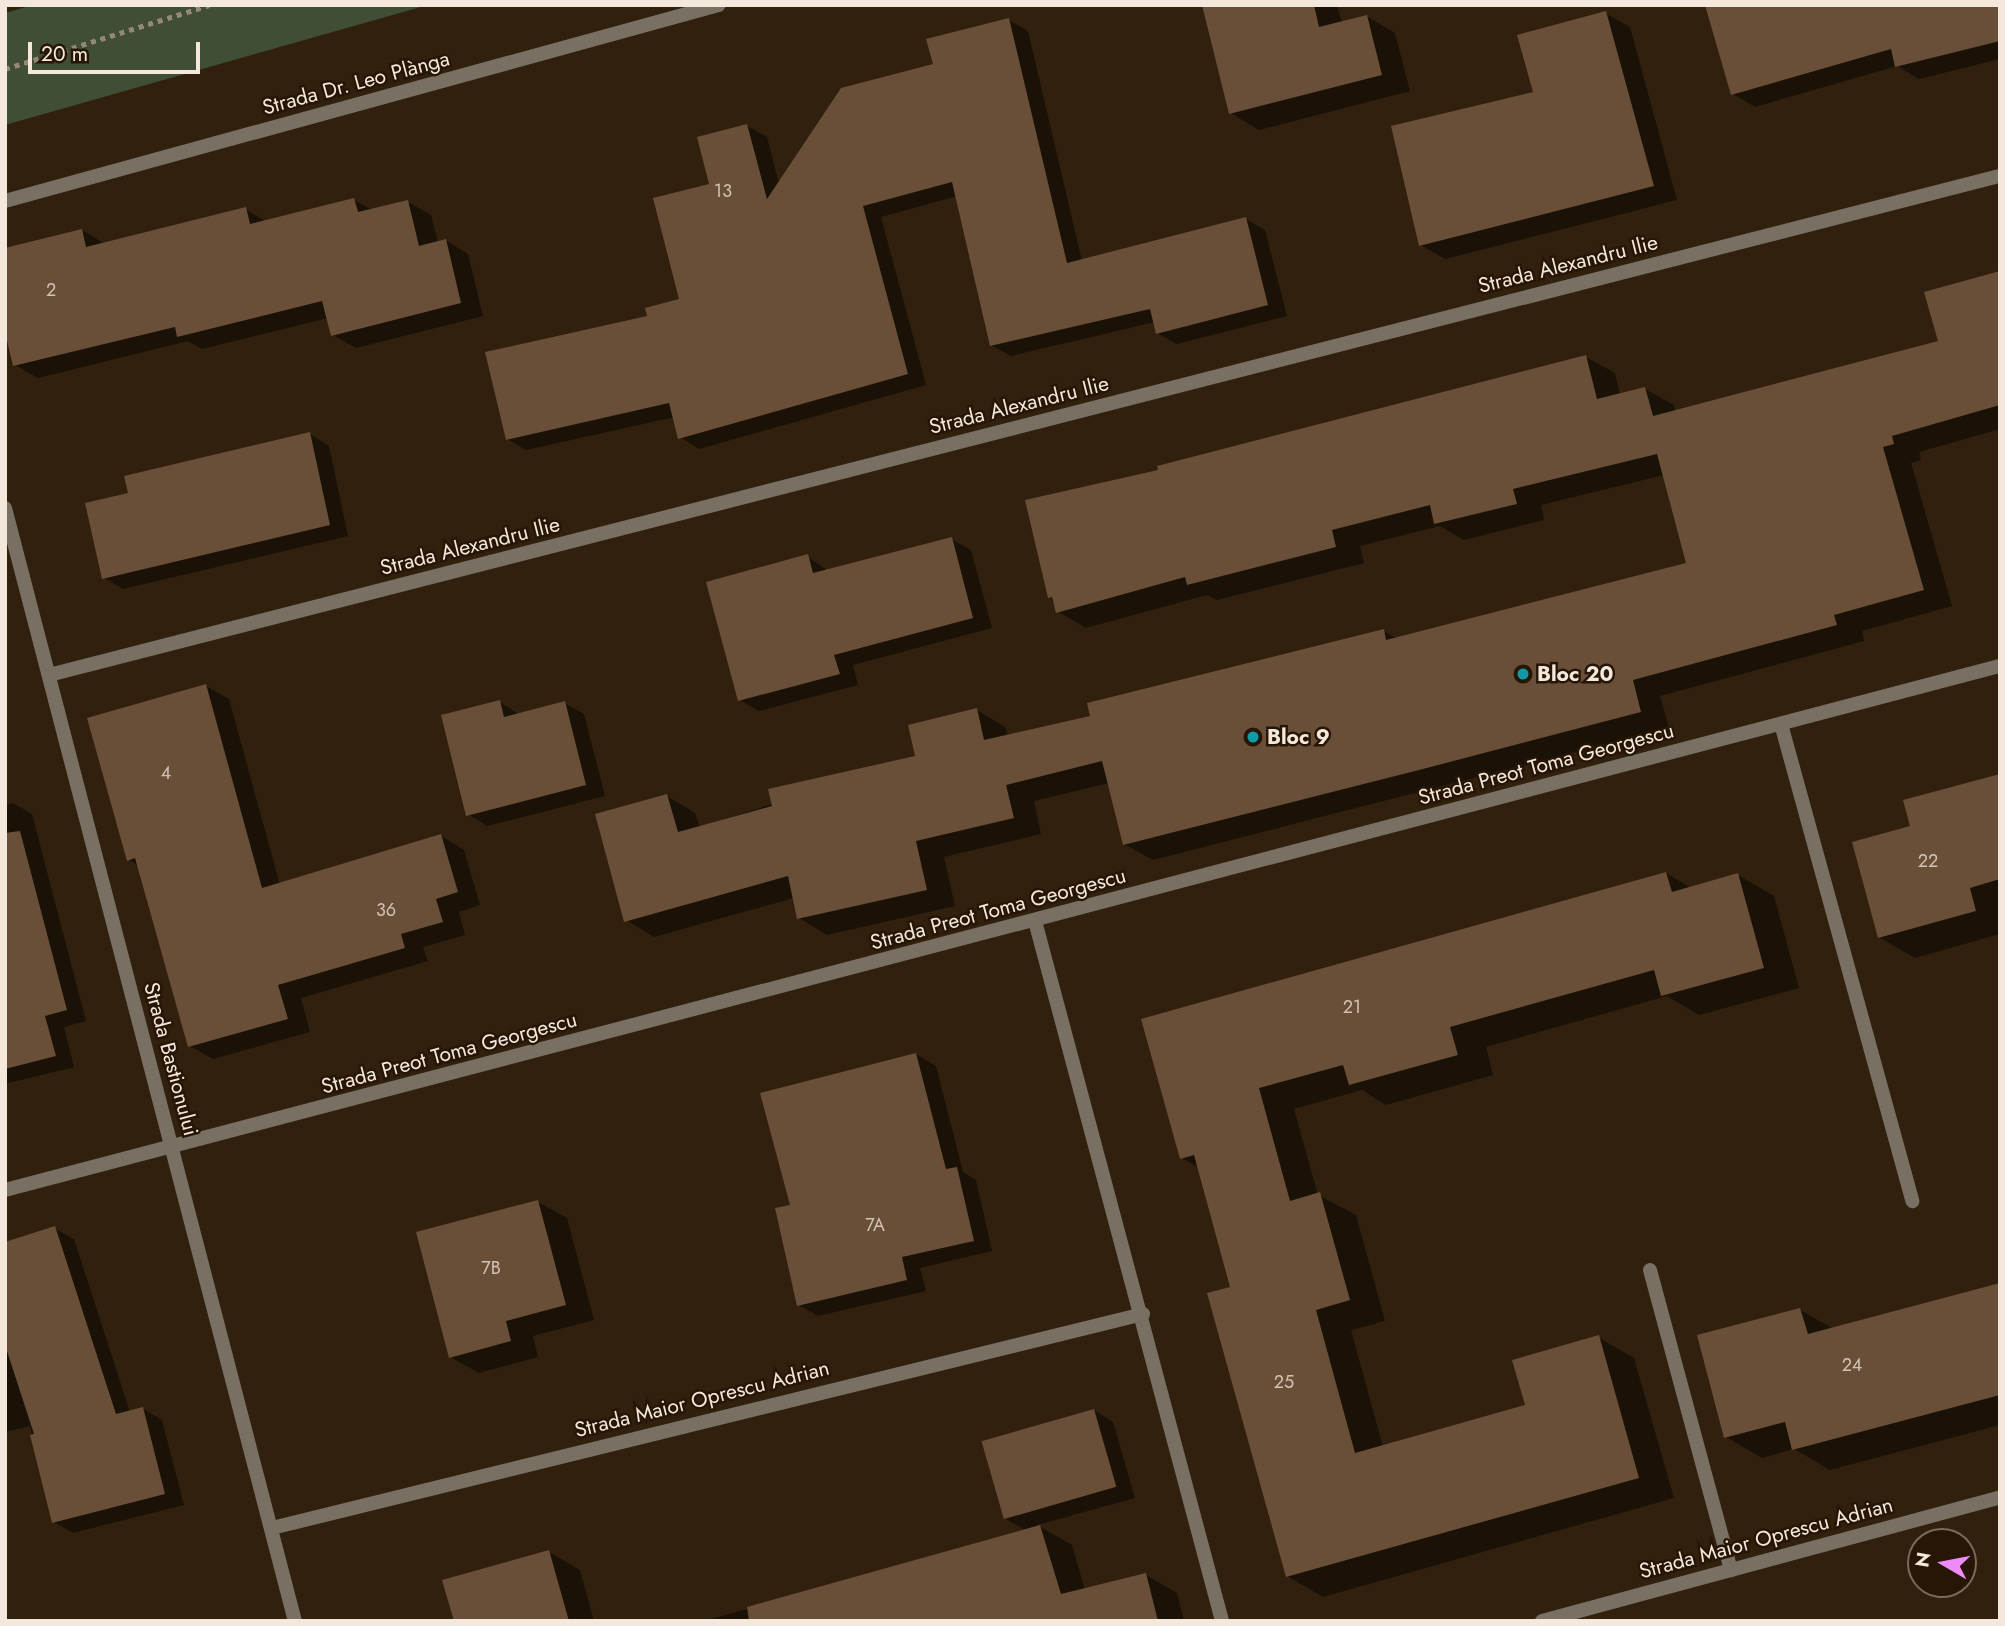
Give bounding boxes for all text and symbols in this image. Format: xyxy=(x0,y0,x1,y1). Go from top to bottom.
scale bar xyxy=(32,28,203,72)
text: 20 m xyxy=(41,39,88,69)
street label: Strada Dr. Leo Plànga xyxy=(260,46,452,120)
house number: 13 xyxy=(714,180,732,202)
street label: Strada Alexandru Ilie xyxy=(1476,230,1660,298)
house number: 2 xyxy=(46,279,56,301)
street label: Strada Alexandru Ilie xyxy=(927,371,1111,439)
street label: Strada Alexandru Ilie xyxy=(378,512,562,580)
place label: Bloc 20 xyxy=(1537,661,1613,687)
marker: Bloc 20 xyxy=(1515,666,1531,682)
street label: Strada Preot Toma Georgescu xyxy=(1415,718,1677,810)
place label: Bloc 9 xyxy=(1267,724,1330,750)
marker: Bloc 9 xyxy=(1245,729,1261,745)
house number: 4 xyxy=(161,762,171,784)
house number: 22 xyxy=(1918,850,1938,872)
street label: Strada Preot Toma Georgescu xyxy=(867,863,1129,955)
house number: 36 xyxy=(376,899,396,921)
street label: Strada Bastionului xyxy=(138,980,204,1138)
house number: 21 xyxy=(1343,996,1361,1018)
street label: Strada Preot Toma Georgescu xyxy=(318,1007,580,1099)
house number: 7A xyxy=(865,1214,885,1236)
house number: 7B xyxy=(481,1257,501,1279)
house number: 24 xyxy=(1842,1354,1862,1376)
street label: Strada Maior Oprescu Adrian xyxy=(572,1355,832,1443)
house number: 25 xyxy=(1274,1371,1294,1393)
street label: Strada Maior Oprescu Adrian xyxy=(1636,1492,1896,1584)
north arrow xyxy=(1907,1528,1977,1598)
text: N xyxy=(1908,1550,1937,1569)

